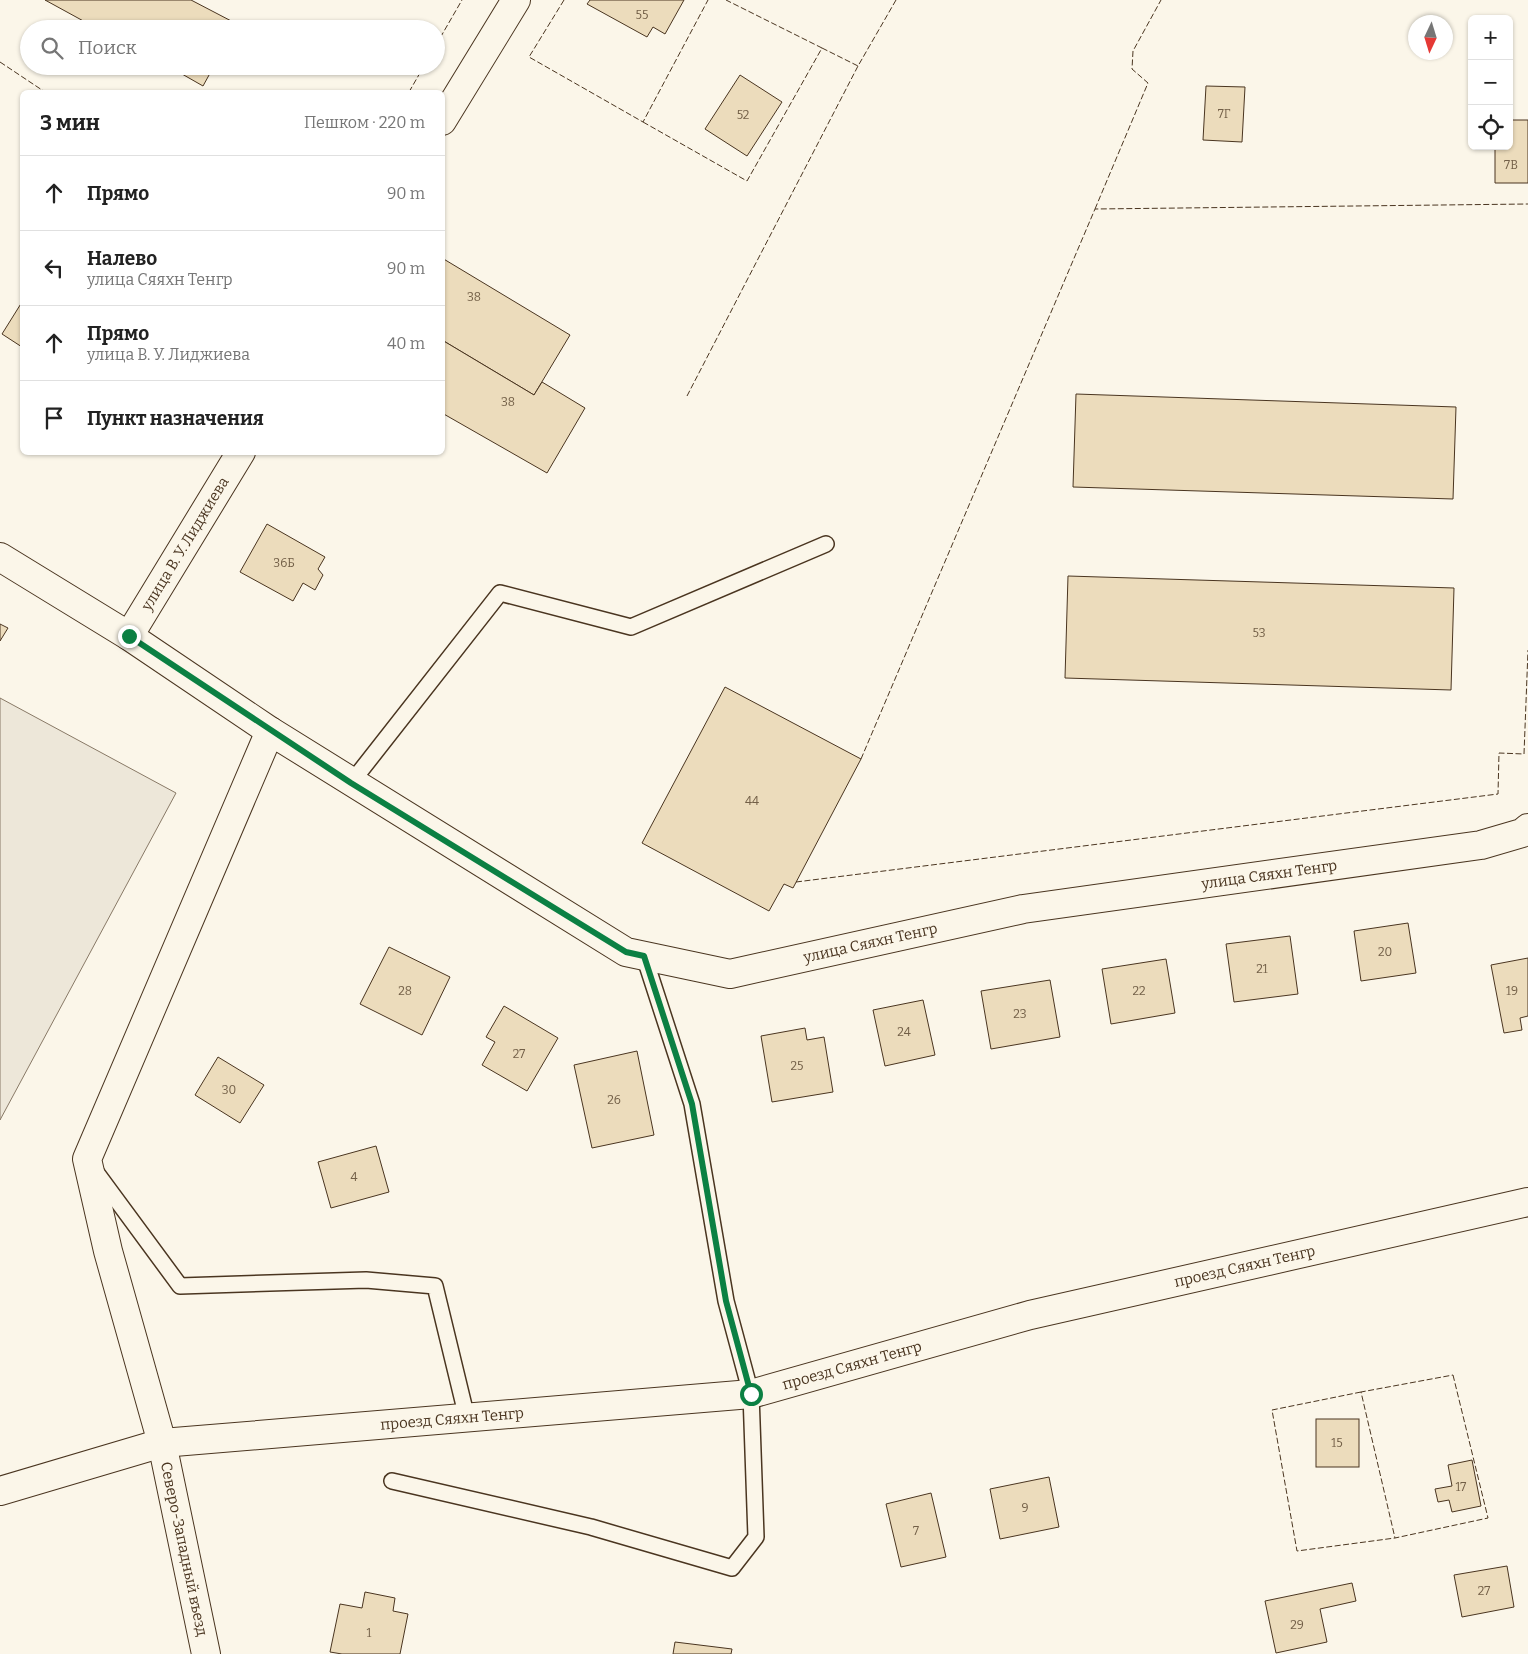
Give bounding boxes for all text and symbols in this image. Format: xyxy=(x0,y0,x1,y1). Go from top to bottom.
house number: 55 xyxy=(636,8,648,22)
north arrow xyxy=(1408,15,1453,60)
map controls xyxy=(1468,15,1513,150)
button: + xyxy=(1468,15,1513,60)
search box xyxy=(20,20,445,75)
icon: search xyxy=(38,34,66,62)
text: Поиск xyxy=(78,36,137,59)
button: − xyxy=(1468,60,1513,105)
button: locate xyxy=(1468,105,1513,150)
house number: 7Г xyxy=(1218,107,1231,121)
house number: 52 xyxy=(737,108,749,122)
text: 3 мин xyxy=(40,110,100,136)
text: Пешком · 220 m xyxy=(304,113,425,132)
house number: 7В xyxy=(1504,158,1518,172)
icon: ahead xyxy=(40,179,68,207)
text: Прямо xyxy=(87,182,149,205)
text: 90 m xyxy=(387,184,425,203)
text: Налево xyxy=(87,247,157,270)
icon: left xyxy=(40,254,68,282)
text: 90 m xyxy=(387,259,425,278)
text: улица Сяяхн Тенгр xyxy=(87,270,233,289)
house number: 38 xyxy=(467,290,481,304)
text: Прямо xyxy=(87,322,149,345)
icon: ahead xyxy=(40,329,68,357)
text: 40 m xyxy=(387,334,425,353)
text: улица В. У. Лиджиева xyxy=(87,345,250,364)
house number: 38 xyxy=(501,395,515,409)
icon: arrive xyxy=(40,404,68,432)
text: Пункт назначения xyxy=(87,407,264,430)
street label: улица В. У. Лиджиева xyxy=(137,474,233,615)
house number: 36Б xyxy=(273,556,295,570)
route end xyxy=(118,625,141,648)
house number: 53 xyxy=(1253,626,1266,640)
house number: 44 xyxy=(745,794,759,808)
street label: улица Сяяхн Тенгр xyxy=(1199,856,1338,893)
street label: улица Сяяхн Тенгр xyxy=(801,919,939,967)
house number: 20 xyxy=(1378,945,1392,959)
house number: 21 xyxy=(1256,962,1268,976)
house number: 28 xyxy=(398,984,412,998)
house number: 22 xyxy=(1132,984,1146,998)
house number: 19 xyxy=(1506,984,1518,998)
house number: 23 xyxy=(1013,1007,1027,1021)
house number: 24 xyxy=(897,1025,911,1039)
house number: 27 xyxy=(513,1047,525,1061)
house number: 25 xyxy=(791,1059,803,1073)
house number: 30 xyxy=(222,1083,236,1097)
house number: 26 xyxy=(607,1093,621,1107)
house number: 4 xyxy=(350,1170,358,1184)
street label: проезд Сяяхн Тенгр xyxy=(1172,1242,1317,1291)
street label: проезд Сяяхн Тенгр xyxy=(780,1337,924,1394)
route start xyxy=(740,1383,763,1406)
street label: проезд Сяяхн Тенгр xyxy=(380,1404,525,1434)
house number: 15 xyxy=(1331,1436,1343,1450)
street label: Северо-Западный въезд xyxy=(157,1460,211,1638)
house number: 17 xyxy=(1456,1480,1466,1494)
house number: 9 xyxy=(1021,1501,1029,1515)
house number: 7 xyxy=(913,1524,919,1538)
house number: 27 xyxy=(1478,1584,1490,1598)
house number: 29 xyxy=(1290,1618,1304,1632)
house number: 1 xyxy=(367,1626,372,1640)

